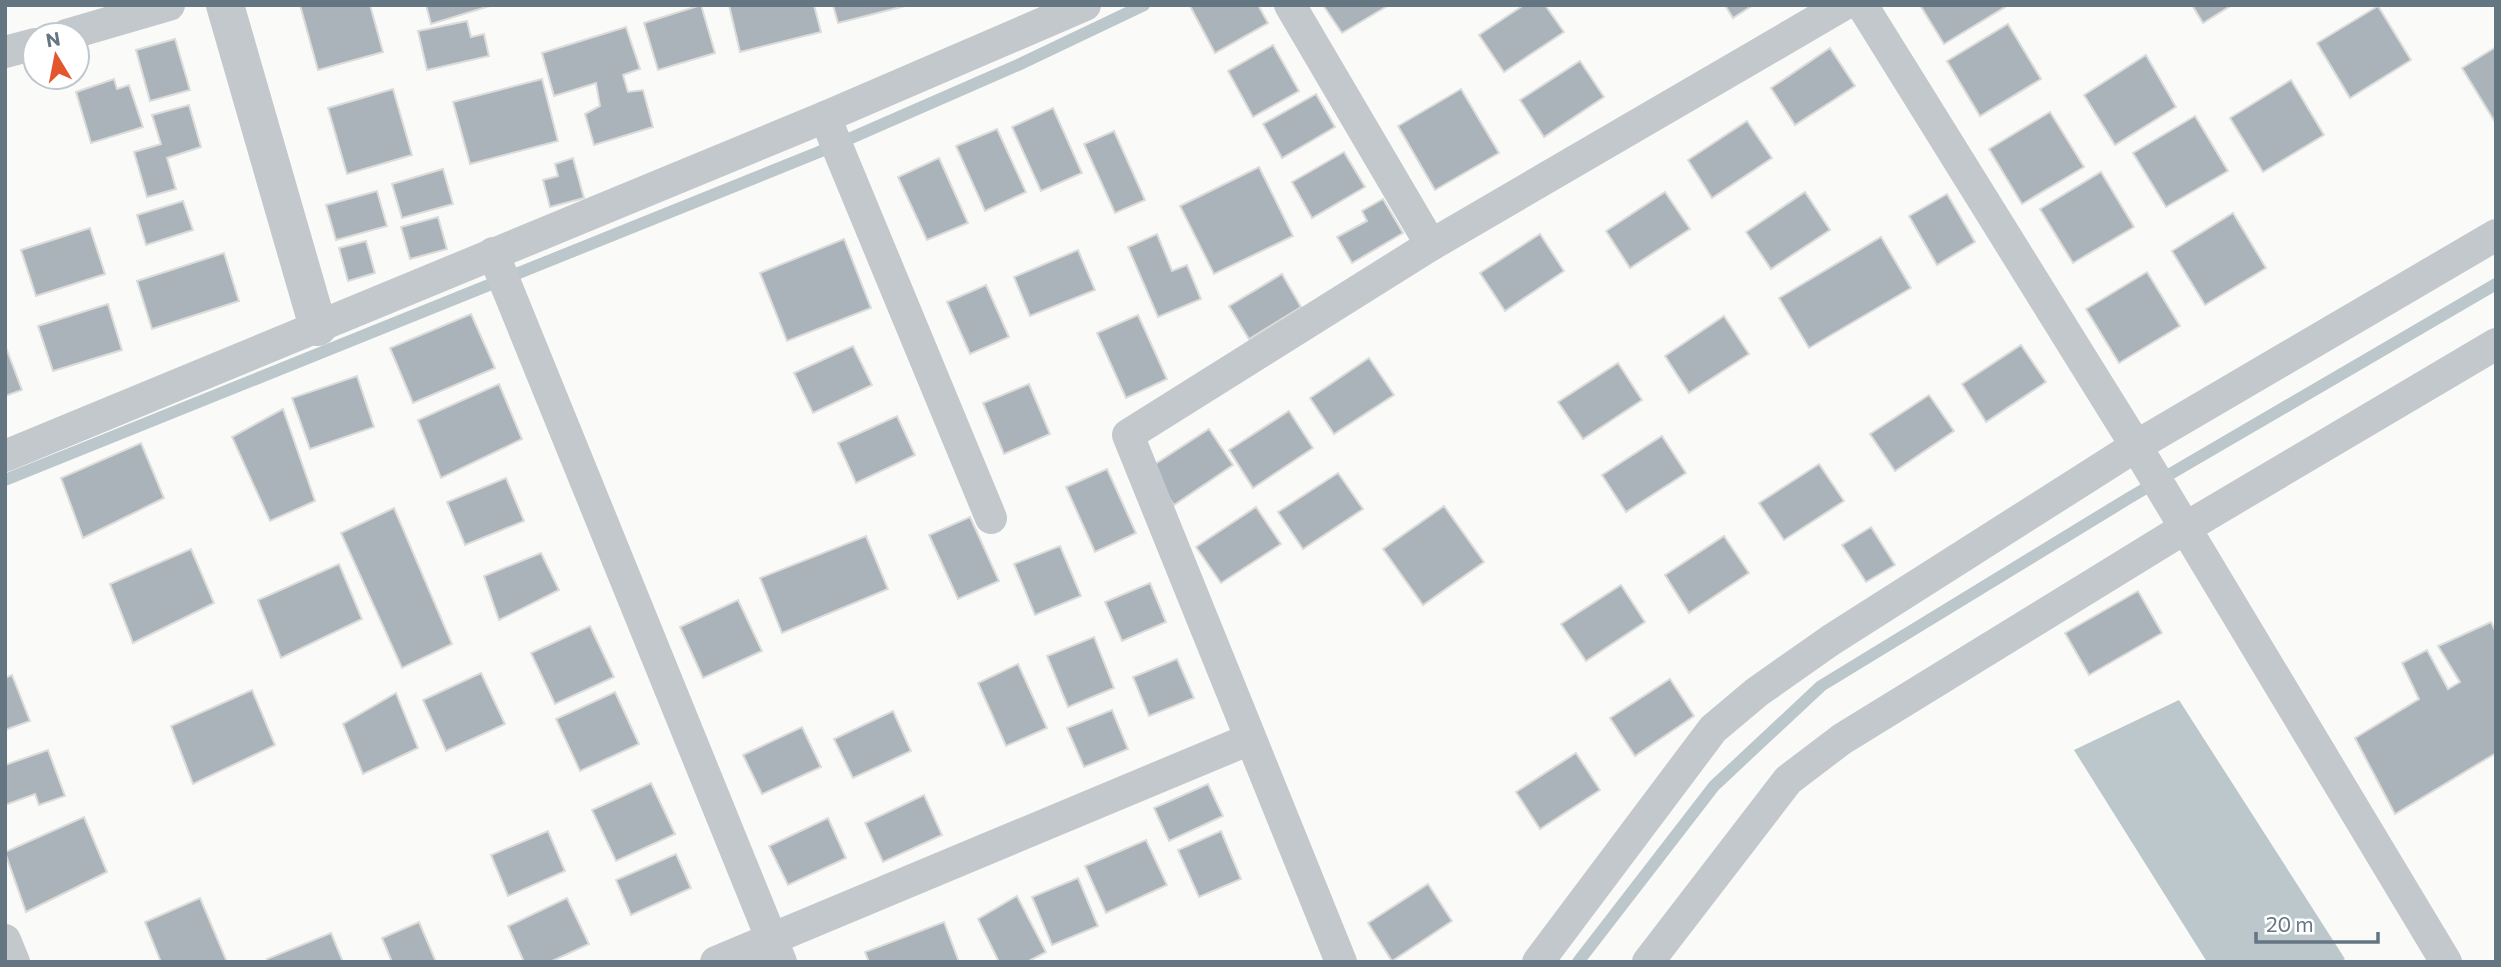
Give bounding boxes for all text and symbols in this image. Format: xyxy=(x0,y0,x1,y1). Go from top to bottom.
north arrow xyxy=(21,21,91,91)
text: N xyxy=(44,26,62,51)
scale bar xyxy=(2256,900,2378,944)
text: 20 m xyxy=(2266,911,2314,936)

